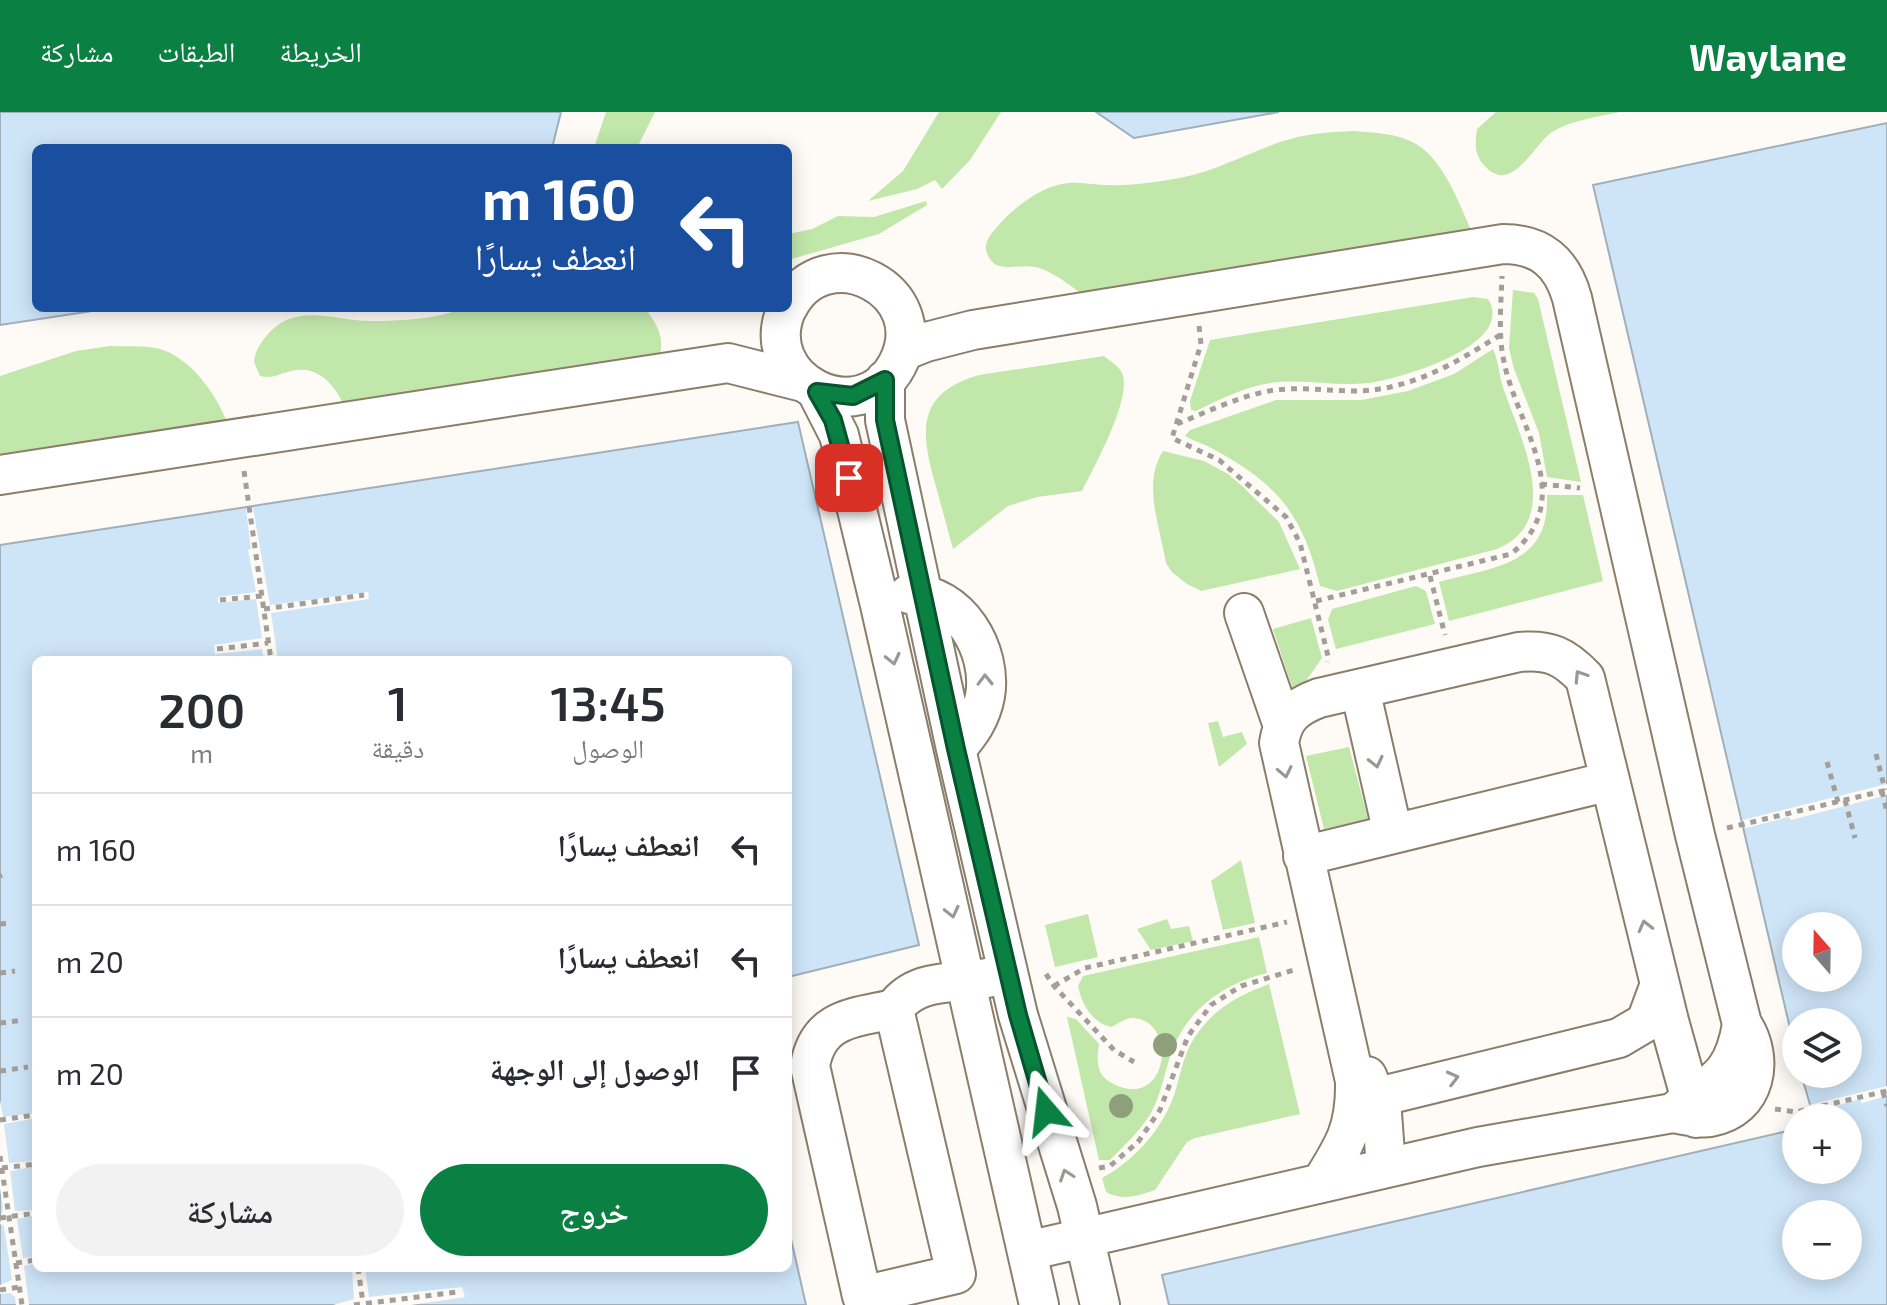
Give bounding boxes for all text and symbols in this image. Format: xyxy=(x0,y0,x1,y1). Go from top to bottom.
text: Waylane xyxy=(1689,33,1847,79)
text: مشاركة xyxy=(40,34,114,68)
text: الطبقات xyxy=(158,34,235,68)
text: الخريطة xyxy=(279,34,362,68)
text: 160 m xyxy=(482,164,636,231)
icon: left xyxy=(664,176,768,280)
text: انعطف يسارًا xyxy=(475,234,636,277)
pin xyxy=(815,444,883,512)
icon: arrive xyxy=(827,456,871,500)
one-way arrow xyxy=(884,651,901,665)
one-way arrow xyxy=(1574,670,1589,684)
text: 1 xyxy=(388,673,408,731)
text: 13:45 xyxy=(551,673,666,731)
one-way arrow xyxy=(976,673,994,686)
text: 200 xyxy=(158,680,245,738)
text: دقيقة xyxy=(371,732,424,763)
text: الوصول xyxy=(572,732,644,763)
text: m xyxy=(190,737,213,768)
one-way arrow xyxy=(1367,754,1384,768)
one-way arrow xyxy=(1276,765,1293,778)
text: انعطف يسارًا xyxy=(558,826,700,862)
icon: left xyxy=(724,827,768,871)
text: 160 m xyxy=(56,831,136,867)
one-way arrow xyxy=(943,904,960,918)
north arrow xyxy=(1782,912,1862,992)
map controls xyxy=(1782,912,1862,1280)
one-way arrow xyxy=(1638,920,1655,934)
text: انعطف يسارًا xyxy=(558,938,700,974)
icon: left xyxy=(724,939,768,983)
text: 20 m xyxy=(56,943,124,979)
button: layers xyxy=(1782,1008,1862,1088)
text: الوصول إلى الوجهة xyxy=(490,1050,700,1086)
icon: arrive xyxy=(724,1051,768,1095)
text: 20 m xyxy=(56,1055,124,1091)
position arrow xyxy=(1004,1069,1088,1153)
one-way arrow xyxy=(1446,1070,1460,1087)
button: + xyxy=(1782,1104,1862,1184)
button: مشاركة xyxy=(56,1164,404,1256)
button: خروج xyxy=(420,1164,768,1256)
one-way arrow xyxy=(1060,1169,1076,1183)
button: − xyxy=(1782,1200,1862,1280)

